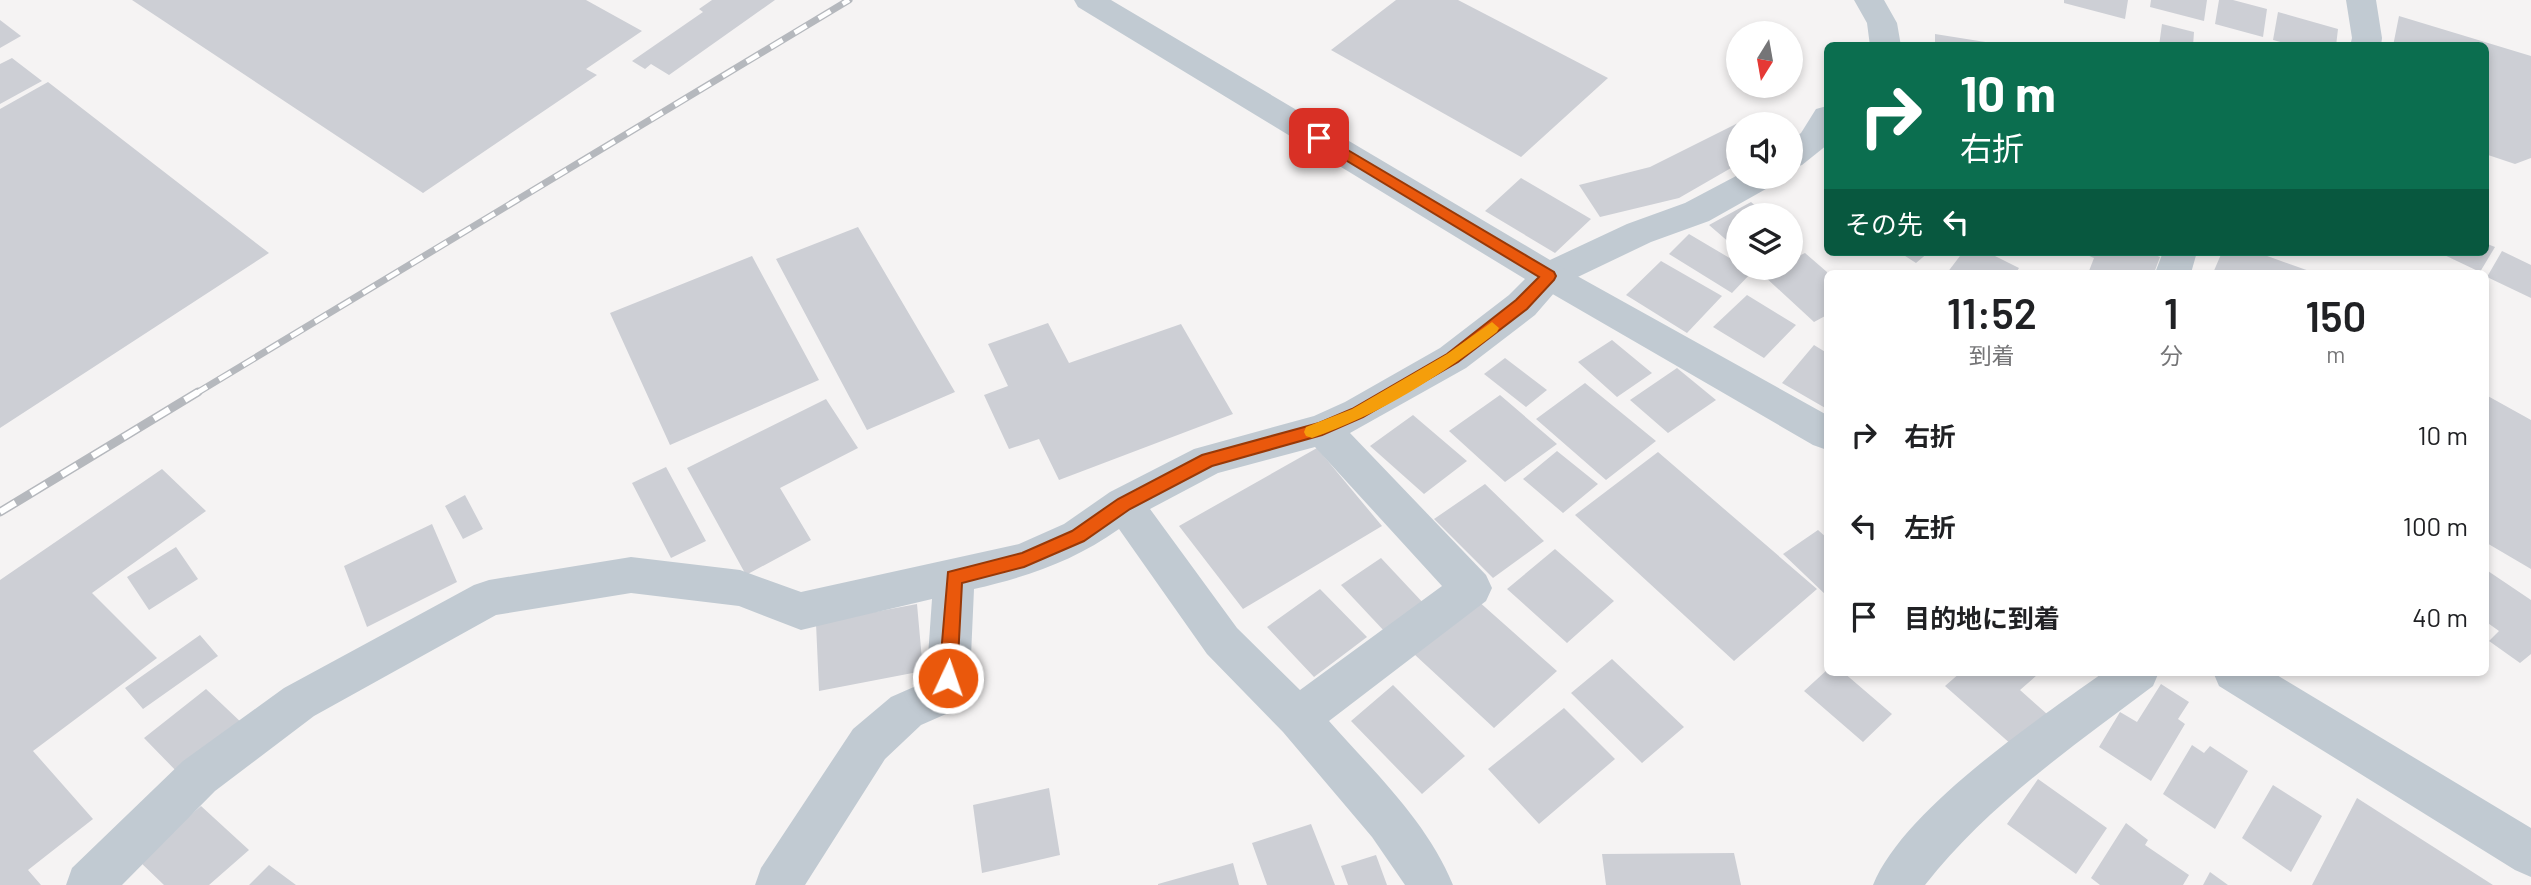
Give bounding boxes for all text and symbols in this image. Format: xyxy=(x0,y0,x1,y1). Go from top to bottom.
north arrow xyxy=(1726,21,1802,98)
map controls xyxy=(1726,21,1803,280)
text: 10 m xyxy=(1960,63,2056,122)
icon: right xyxy=(1845,70,1936,161)
pin xyxy=(1289,108,1349,168)
button: sound xyxy=(1726,112,1803,189)
icon: arrive xyxy=(1300,119,1338,157)
text: 右折 xyxy=(1960,128,2024,166)
button: layers xyxy=(1726,203,1803,280)
icon: left xyxy=(1937,203,1975,241)
text: その先 xyxy=(1845,208,1923,239)
text: 11:52 xyxy=(1947,287,2037,337)
text: 1 xyxy=(2164,287,2179,337)
text: 150 xyxy=(2305,290,2366,340)
text: m xyxy=(2326,340,2345,368)
text: 到着 xyxy=(1969,341,2015,369)
text: 分 xyxy=(2160,341,2183,369)
icon: right xyxy=(1845,416,1883,454)
text: 10 m xyxy=(2418,419,2468,450)
text: 右折 xyxy=(1904,420,1956,451)
icon: left xyxy=(1845,507,1883,545)
text: 100 m xyxy=(2403,510,2468,541)
text: 左折 xyxy=(1904,511,1956,542)
icon: arrive xyxy=(1845,598,1883,636)
text: 40 m xyxy=(2412,601,2468,632)
text: 目的地に到着 xyxy=(1904,602,2060,633)
position arrow xyxy=(911,641,985,715)

